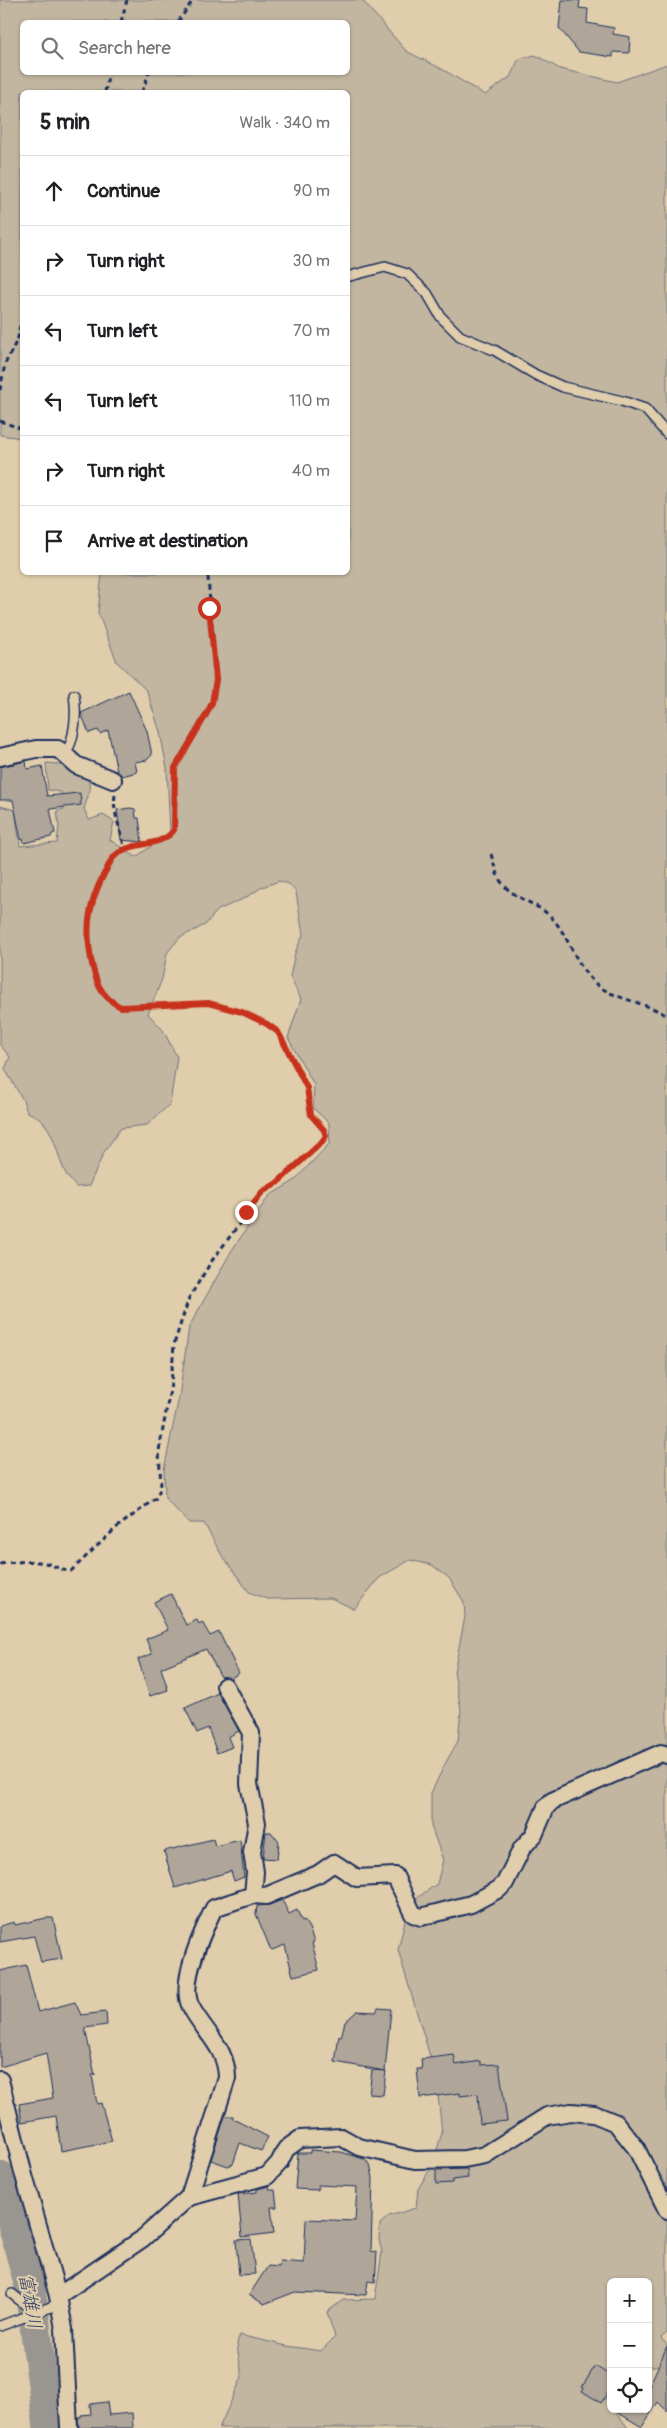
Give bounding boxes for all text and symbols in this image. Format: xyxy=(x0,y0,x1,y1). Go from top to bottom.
search box xyxy=(20,20,350,75)
icon: search xyxy=(38,34,66,62)
text: Search here xyxy=(78,36,171,60)
text: 5 min xyxy=(40,109,90,136)
text: Walk · 340 m xyxy=(239,113,330,133)
icon: ahead xyxy=(40,177,68,205)
text: Continue xyxy=(87,179,160,203)
text: 90 m xyxy=(293,181,330,201)
icon: right xyxy=(40,247,68,275)
text: Turn right xyxy=(87,249,165,273)
text: 30 m xyxy=(292,251,330,271)
icon: left xyxy=(40,317,68,345)
text: Turn left xyxy=(87,319,157,343)
text: 70 m xyxy=(293,321,330,341)
icon: left xyxy=(40,387,68,415)
text: Turn left xyxy=(87,389,157,413)
text: 110 m xyxy=(289,391,330,411)
icon: right xyxy=(40,457,68,485)
text: Turn right xyxy=(87,459,165,483)
text: 40 m xyxy=(292,461,330,481)
icon: arrive xyxy=(40,527,68,555)
text: Arrive at destination xyxy=(87,529,248,553)
route start xyxy=(198,597,221,620)
route end xyxy=(235,1201,258,1224)
water label: 富雄川 xyxy=(13,2271,47,2331)
map controls xyxy=(607,2278,652,2413)
button: + xyxy=(607,2278,652,2323)
button: − xyxy=(607,2323,652,2368)
button: locate xyxy=(607,2368,652,2413)

